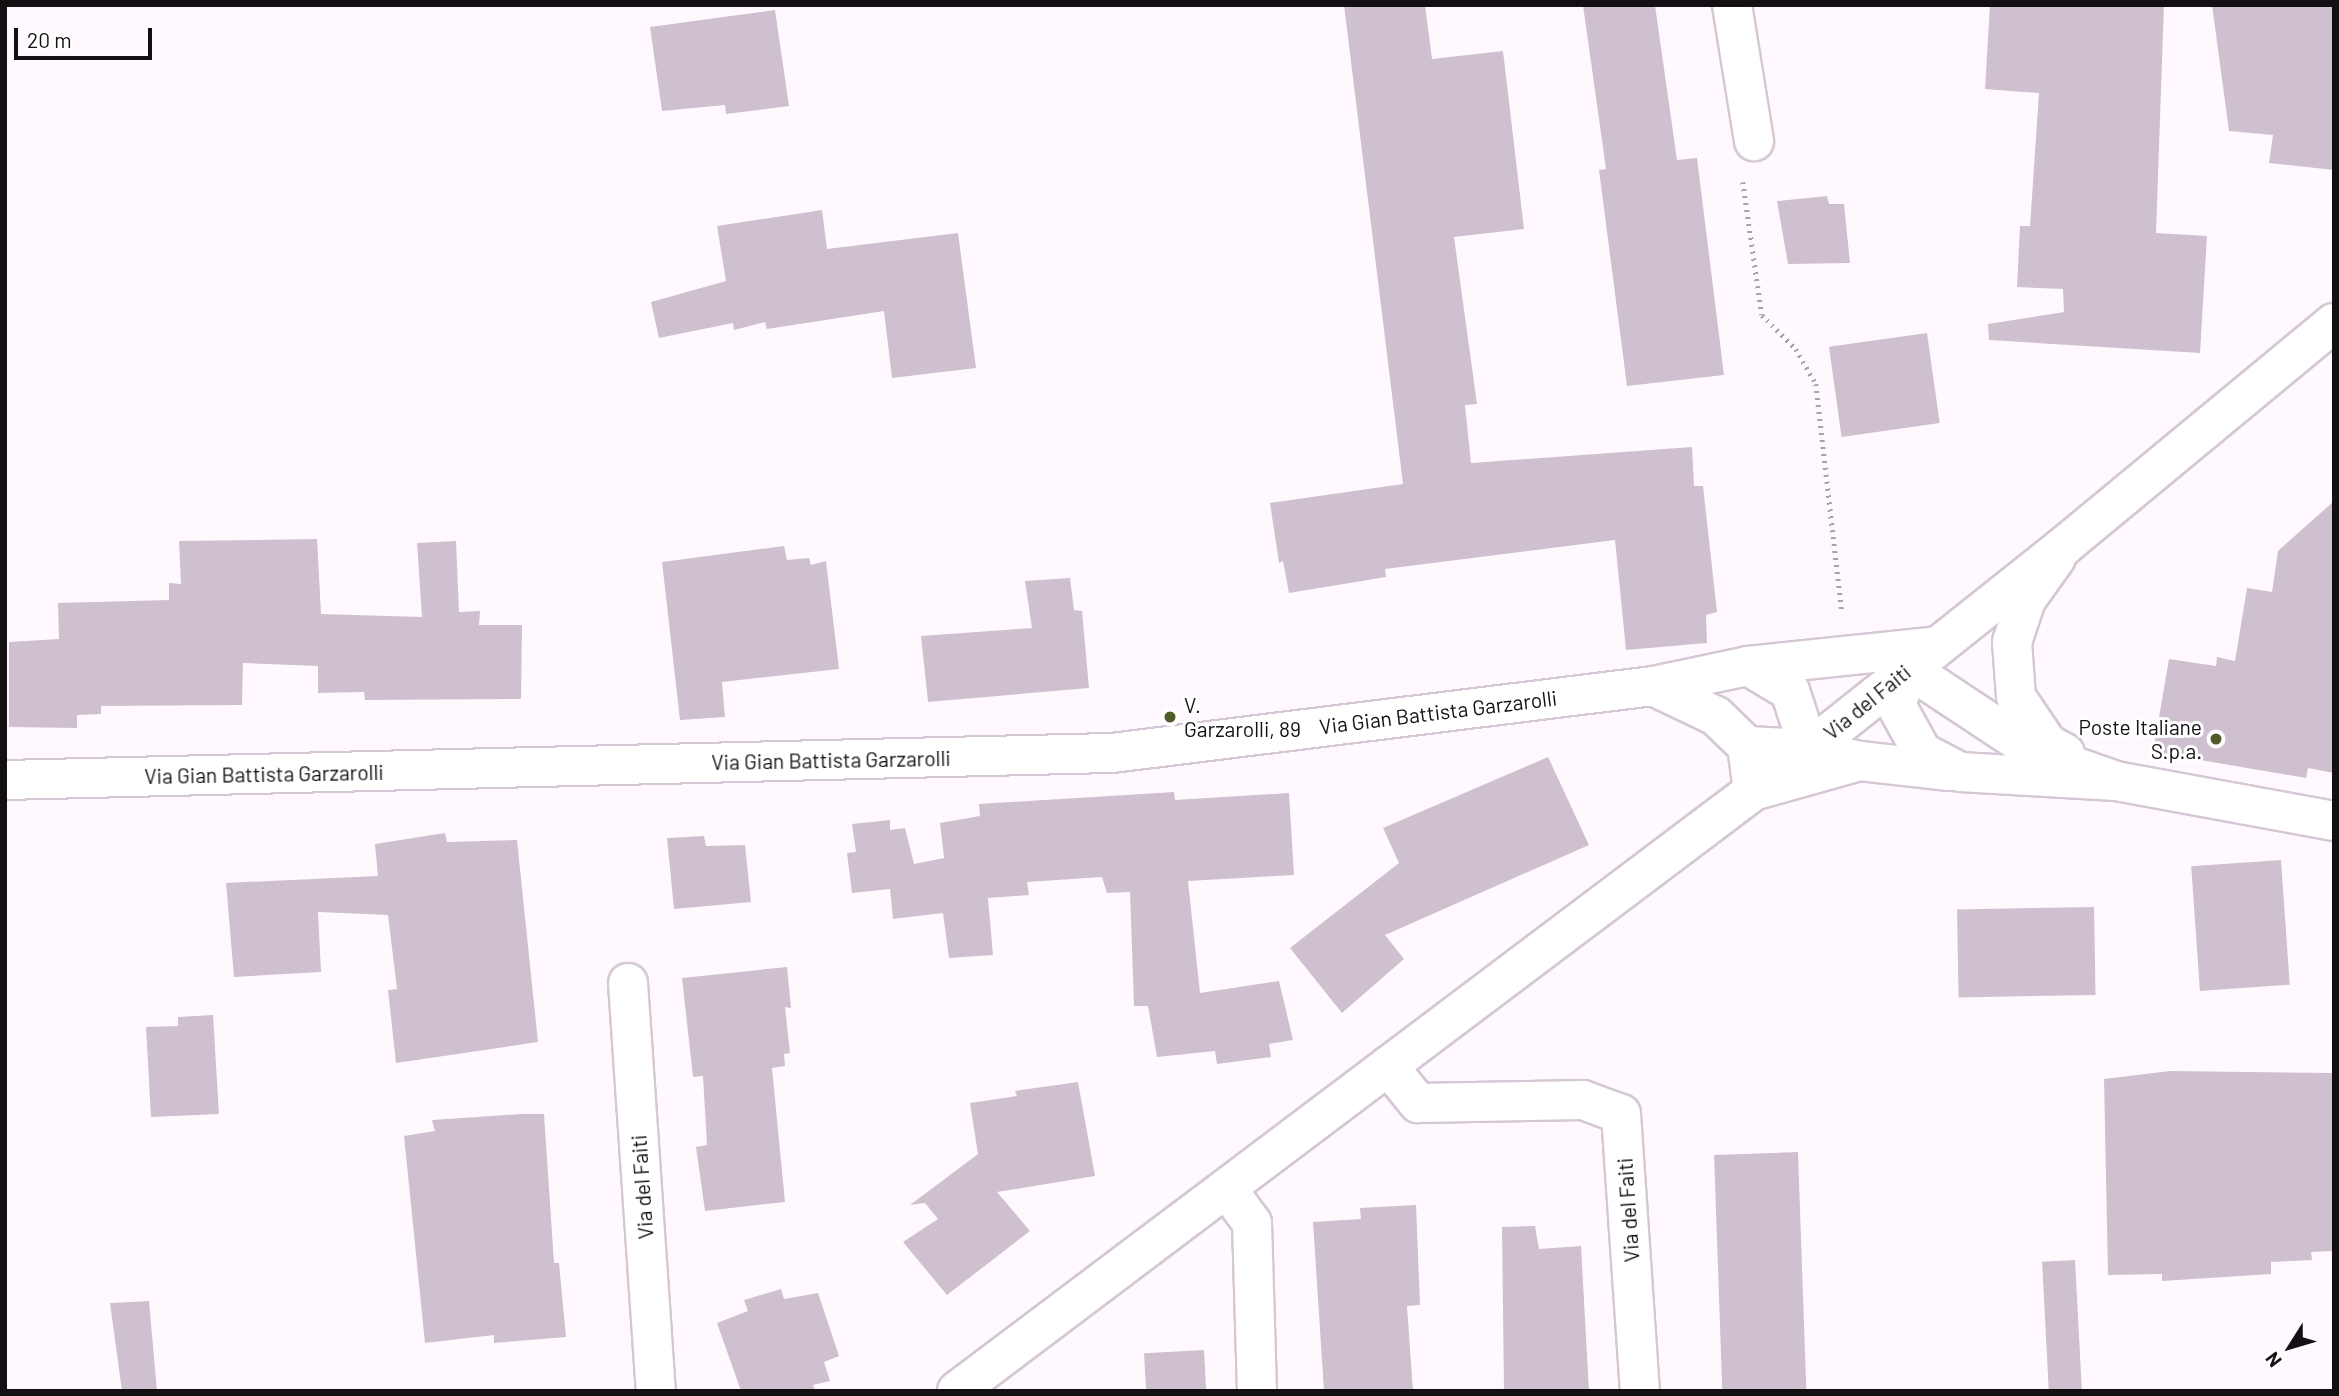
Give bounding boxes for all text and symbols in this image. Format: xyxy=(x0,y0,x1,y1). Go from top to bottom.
scale bar xyxy=(18,14,156,58)
text: 20 m xyxy=(27,27,72,52)
street label: Via del Faiti xyxy=(1818,659,1916,745)
street label: Via Gian Battista Garzarolli xyxy=(1318,685,1558,739)
place label: V. Garzarolli, 89 xyxy=(1184,692,1301,742)
marker: V. Garzarolli, 89 xyxy=(1162,709,1178,725)
place label: Poste Italiane S.p.a. xyxy=(2079,714,2202,764)
marker: Poste Italiane S.p.a. xyxy=(2208,731,2224,747)
street label: Via Gian Battista Garzarolli xyxy=(711,745,951,775)
street label: Via Gian Battista Garzarolli xyxy=(144,759,384,789)
street label: Via del Faiti xyxy=(626,1134,658,1240)
street label: Via del Faiti xyxy=(1612,1157,1644,1263)
north arrow xyxy=(2255,1312,2325,1382)
text: N xyxy=(2260,1348,2286,1372)

